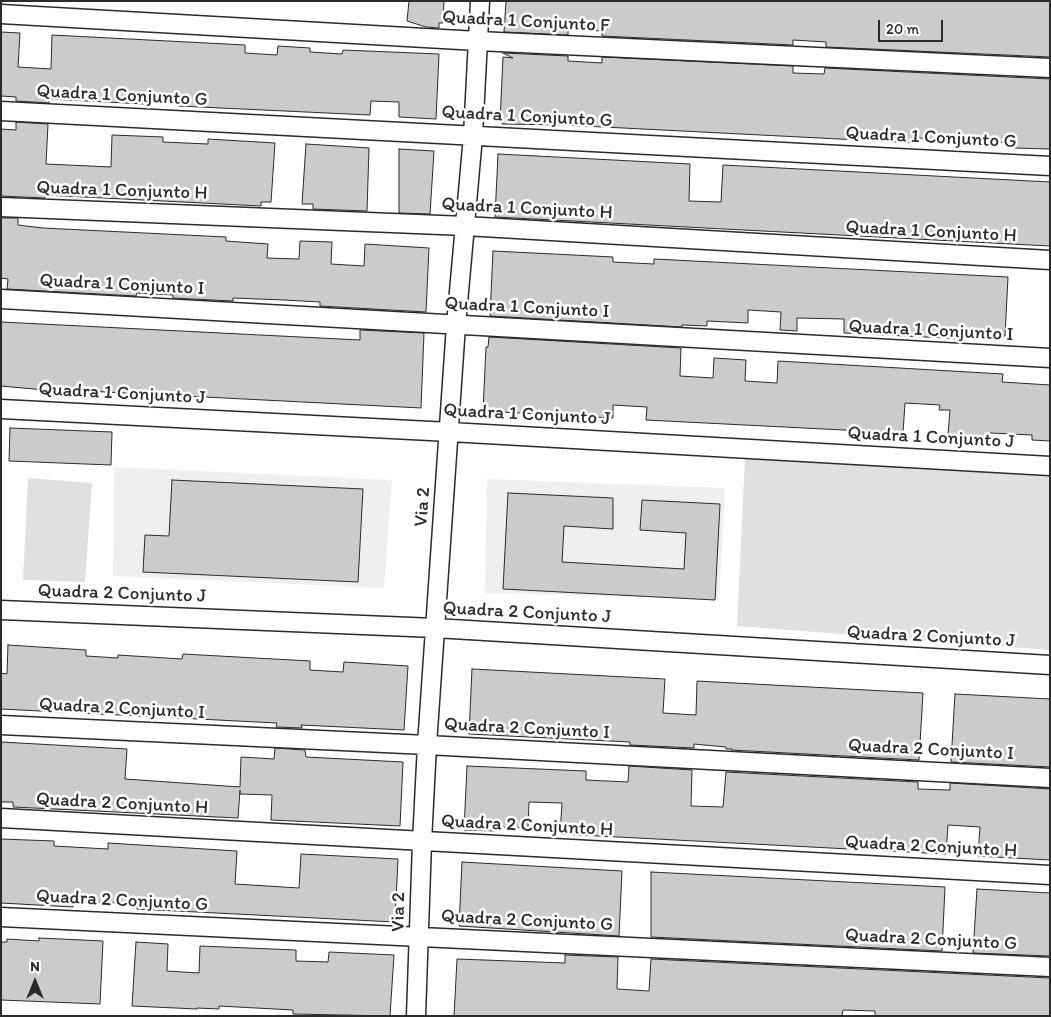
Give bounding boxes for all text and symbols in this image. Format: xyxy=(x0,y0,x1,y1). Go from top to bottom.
street label: Quadra 1 Conjunto F xyxy=(442,6,610,38)
scale bar xyxy=(881,10,946,42)
text: 20 m xyxy=(886,20,919,38)
street label: Quadra 1 Conjunto G xyxy=(36,80,208,112)
street label: Quadra 1 Conjunto G xyxy=(441,101,613,133)
street label: Quadra 1 Conjunto G xyxy=(845,122,1017,154)
street label: Quadra 1 Conjunto H xyxy=(36,177,208,205)
street label: Quadra 1 Conjunto H xyxy=(441,193,613,225)
street label: Quadra 1 Conjunto H xyxy=(845,216,1017,248)
street label: Quadra 1 Conjunto I xyxy=(39,269,205,301)
street label: Quadra 1 Conjunto I xyxy=(444,292,610,324)
street label: Quadra 1 Conjunto I xyxy=(848,315,1014,347)
street label: Quadra 1 Conjunto J xyxy=(38,378,206,410)
street label: Quadra 1 Conjunto J xyxy=(443,399,611,431)
street label: Quadra 1 Conjunto J xyxy=(847,422,1015,454)
street label: Via 2 xyxy=(410,486,436,528)
street label: Quadra 2 Conjunto J xyxy=(37,580,207,608)
street label: Quadra 2 Conjunto J xyxy=(442,597,612,629)
street label: Quadra 2 Conjunto J xyxy=(846,621,1016,653)
street label: Quadra 2 Conjunto I xyxy=(38,693,206,725)
street label: Quadra 2 Conjunto I xyxy=(443,713,611,745)
street label: Quadra 2 Conjunto I xyxy=(847,734,1015,766)
street label: Quadra 2 Conjunto H xyxy=(35,788,209,820)
street label: Quadra 2 Conjunto H xyxy=(440,810,614,842)
street label: Quadra 2 Conjunto H xyxy=(844,831,1018,863)
street label: Quadra 2 Conjunto G xyxy=(35,885,209,917)
street label: Via 2 xyxy=(387,892,411,932)
street label: Quadra 2 Conjunto G xyxy=(440,905,614,937)
street label: Quadra 2 Conjunto G xyxy=(844,924,1018,956)
north arrow xyxy=(10,957,60,1007)
text: N xyxy=(30,958,40,975)

